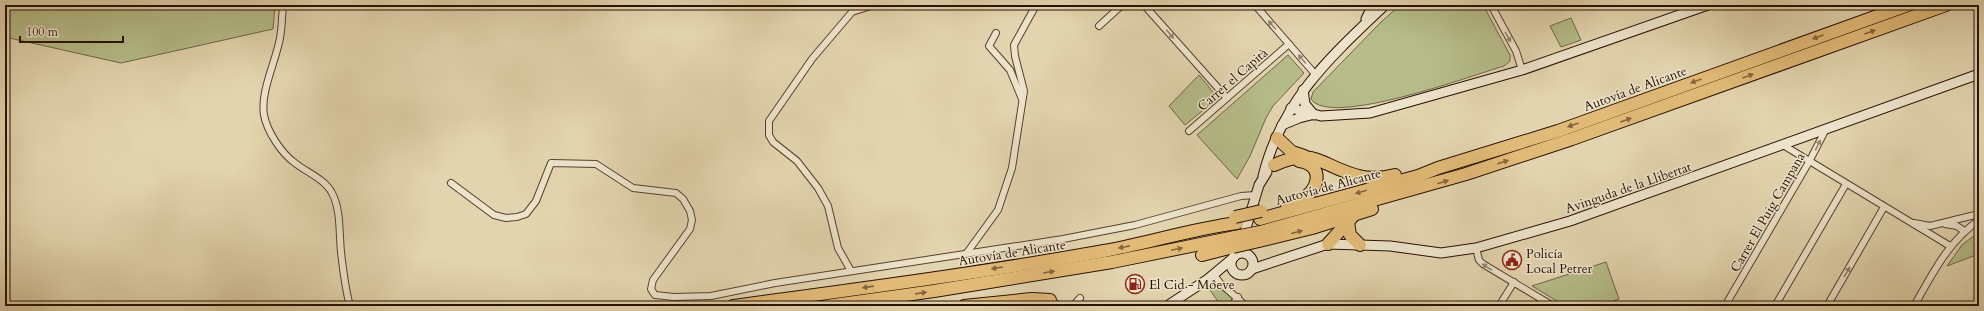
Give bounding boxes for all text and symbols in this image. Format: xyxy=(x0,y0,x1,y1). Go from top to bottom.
scale bar xyxy=(20,18,123,44)
one-way arrow xyxy=(1268,19,1277,30)
text: 100 m xyxy=(26,24,59,40)
one-way arrow xyxy=(1165,29,1175,39)
one-way arrow xyxy=(1865,29,1877,35)
one-way arrow xyxy=(1505,31,1512,43)
one-way arrow xyxy=(1812,34,1824,40)
street label: Carrer el Capità xyxy=(1194,44,1272,115)
one-way arrow xyxy=(1298,54,1307,65)
street label: Autovía de Alicante xyxy=(1581,62,1689,116)
one-way arrow xyxy=(1742,73,1754,79)
one-way arrow xyxy=(1689,79,1701,85)
one-way arrow xyxy=(1620,117,1632,123)
one-way arrow xyxy=(1567,123,1579,129)
one-way arrow xyxy=(1815,140,1821,151)
street label: Carrer El Puig Campana xyxy=(1726,149,1810,276)
street label: Avinguda de la Llibertat xyxy=(1563,158,1694,218)
one-way arrow xyxy=(1497,159,1509,165)
street label: Autovía de Alicante xyxy=(1274,164,1383,210)
one-way arrow xyxy=(1437,178,1449,184)
one-way arrow xyxy=(1354,189,1366,195)
one-way arrow xyxy=(1291,229,1303,235)
street label: Autovía de Alicante xyxy=(957,236,1067,270)
one-way arrow xyxy=(1117,244,1130,250)
place label: Policía Local Petrer xyxy=(1526,245,1593,278)
one-way arrow xyxy=(1171,246,1183,252)
public building icon: Policía Local Petrer xyxy=(1501,249,1523,271)
one-way arrow xyxy=(1481,263,1493,270)
one-way arrow xyxy=(991,265,1003,271)
one-way arrow xyxy=(1843,266,1850,278)
one-way arrow xyxy=(1043,269,1055,275)
fuel station icon: El Cid - Moeve xyxy=(1124,273,1146,295)
place label: El Cid - Moeve xyxy=(1149,276,1235,294)
one-way arrow xyxy=(862,284,874,290)
one-way arrow xyxy=(915,290,927,296)

